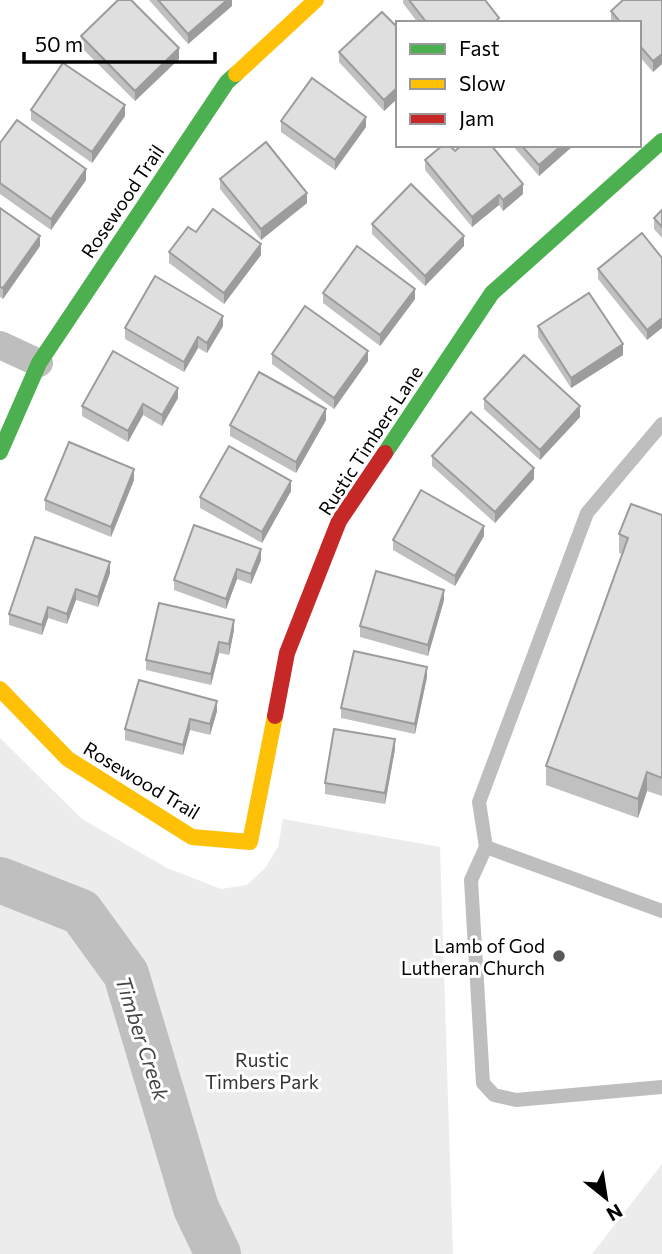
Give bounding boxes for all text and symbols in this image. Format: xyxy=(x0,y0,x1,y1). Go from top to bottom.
scale bar xyxy=(24,21,215,65)
legend xyxy=(396,21,641,147)
text: 50 m xyxy=(35,31,83,56)
text: Fast xyxy=(459,35,500,60)
text: Slow xyxy=(459,70,506,95)
text: Jam xyxy=(459,105,494,130)
street label: Rosewood Trail xyxy=(76,140,168,262)
street label: Rustic Timbers Lane xyxy=(313,361,427,519)
street label: Rosewood Trail xyxy=(80,736,204,824)
place label: Lamb of God Lutheran Church xyxy=(401,934,545,979)
marker: Lamb of God Lutheran Church xyxy=(551,948,567,964)
water label: Timber Creek xyxy=(111,973,175,1104)
park label: Rustic Timbers Park xyxy=(205,1048,319,1093)
north arrow xyxy=(571,1163,641,1233)
text: N xyxy=(603,1200,627,1227)

